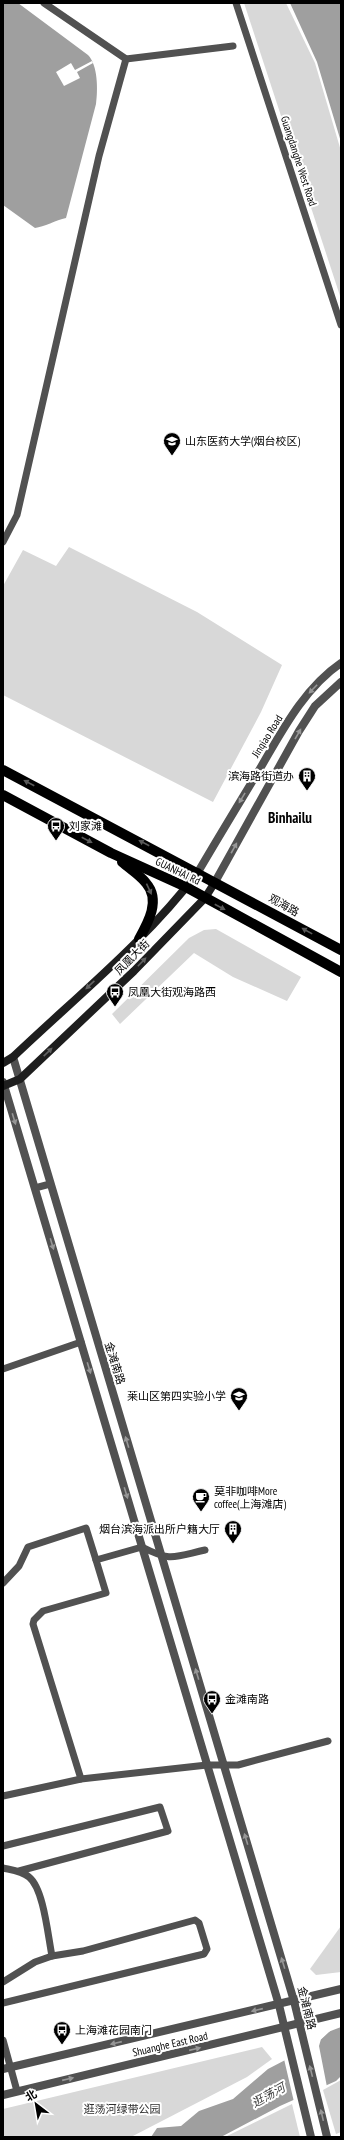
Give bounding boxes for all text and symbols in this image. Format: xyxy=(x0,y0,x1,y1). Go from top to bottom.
street label: Guangdanghe West Road xyxy=(278,114,320,208)
school or university icon: 山东医药大学(烟台校区) xyxy=(162,431,182,456)
place label: 山东医药大学(烟台校区) xyxy=(185,434,301,448)
one-way arrow xyxy=(308,684,318,694)
street label: Jinqiao Road xyxy=(248,712,286,761)
one-way arrow xyxy=(294,728,301,740)
building icon: 滨海路街道办 xyxy=(297,766,317,791)
place label: 滨海路街道办 xyxy=(228,769,294,783)
one-way arrow xyxy=(23,780,34,786)
one-way arrow xyxy=(238,793,246,803)
district label: Binhailu xyxy=(268,808,312,827)
bus stop icon: 刘家滩 xyxy=(46,816,66,841)
place label: 刘家滩 xyxy=(69,819,102,833)
one-way arrow xyxy=(81,837,92,844)
one-way arrow xyxy=(138,840,150,847)
one-way arrow xyxy=(231,842,238,854)
street label: GUANHAI Rd xyxy=(153,854,203,888)
one-way arrow xyxy=(146,883,152,895)
street label: 观海路 xyxy=(266,891,302,919)
one-way arrow xyxy=(214,903,226,910)
one-way arrow xyxy=(301,928,313,934)
street label: 凤凰大街 xyxy=(111,936,153,978)
one-way arrow xyxy=(137,957,147,967)
one-way arrow xyxy=(85,980,95,990)
bus stop icon: 凤凰大街观海路西 xyxy=(105,982,125,1007)
place label: 凤凰大街观海路西 xyxy=(128,985,216,999)
one-way arrow xyxy=(44,1048,53,1057)
one-way arrow xyxy=(11,1113,17,1125)
one-way arrow xyxy=(49,1238,55,1250)
street label: 金滩南路 xyxy=(102,1340,128,1386)
one-way arrow xyxy=(86,1362,92,1374)
school or university icon: 莱山区第四实验小学 xyxy=(229,1386,249,1411)
place label: 莱山区第四实验小学 xyxy=(127,1389,226,1403)
one-way arrow xyxy=(124,1436,130,1448)
place label: 莫非咖啡More coffee(上海滩店) xyxy=(214,1484,286,1511)
one-way arrow xyxy=(123,1487,129,1499)
cafe icon: 莫非咖啡More coffee(上海滩店) xyxy=(191,1487,211,1512)
building icon: 烟台滨海派出所户籍大厅 xyxy=(223,1519,243,1544)
place label: 烟台滨海派出所户籍大厅 xyxy=(99,1522,220,1536)
one-way arrow xyxy=(194,1668,200,1680)
bus stop icon: 金滩南路 xyxy=(202,1689,222,1714)
place label: 金滩南路 xyxy=(225,1692,269,1706)
one-way arrow xyxy=(243,1833,249,1845)
one-way arrow xyxy=(280,1957,286,1969)
street label: 金滩南路 xyxy=(295,1985,319,2031)
one-way arrow xyxy=(250,2008,263,2014)
bus stop icon: 上海滩花园南门 xyxy=(52,2020,72,2045)
place label: 上海滩花园南门 xyxy=(75,2023,152,2037)
street label: Shuanghe East Road xyxy=(131,2028,209,2059)
one-way arrow xyxy=(110,2040,123,2046)
one-way arrow xyxy=(188,2046,201,2052)
one-way arrow xyxy=(308,2064,314,2076)
one-way arrow xyxy=(62,2076,74,2082)
water label: 逛荡河 xyxy=(249,2079,289,2110)
north arrow xyxy=(16,2084,56,2124)
text: 北 xyxy=(23,2087,39,2104)
park label: 逛荡河绿带公园 xyxy=(84,2102,161,2116)
one-way arrow xyxy=(318,2108,324,2121)

